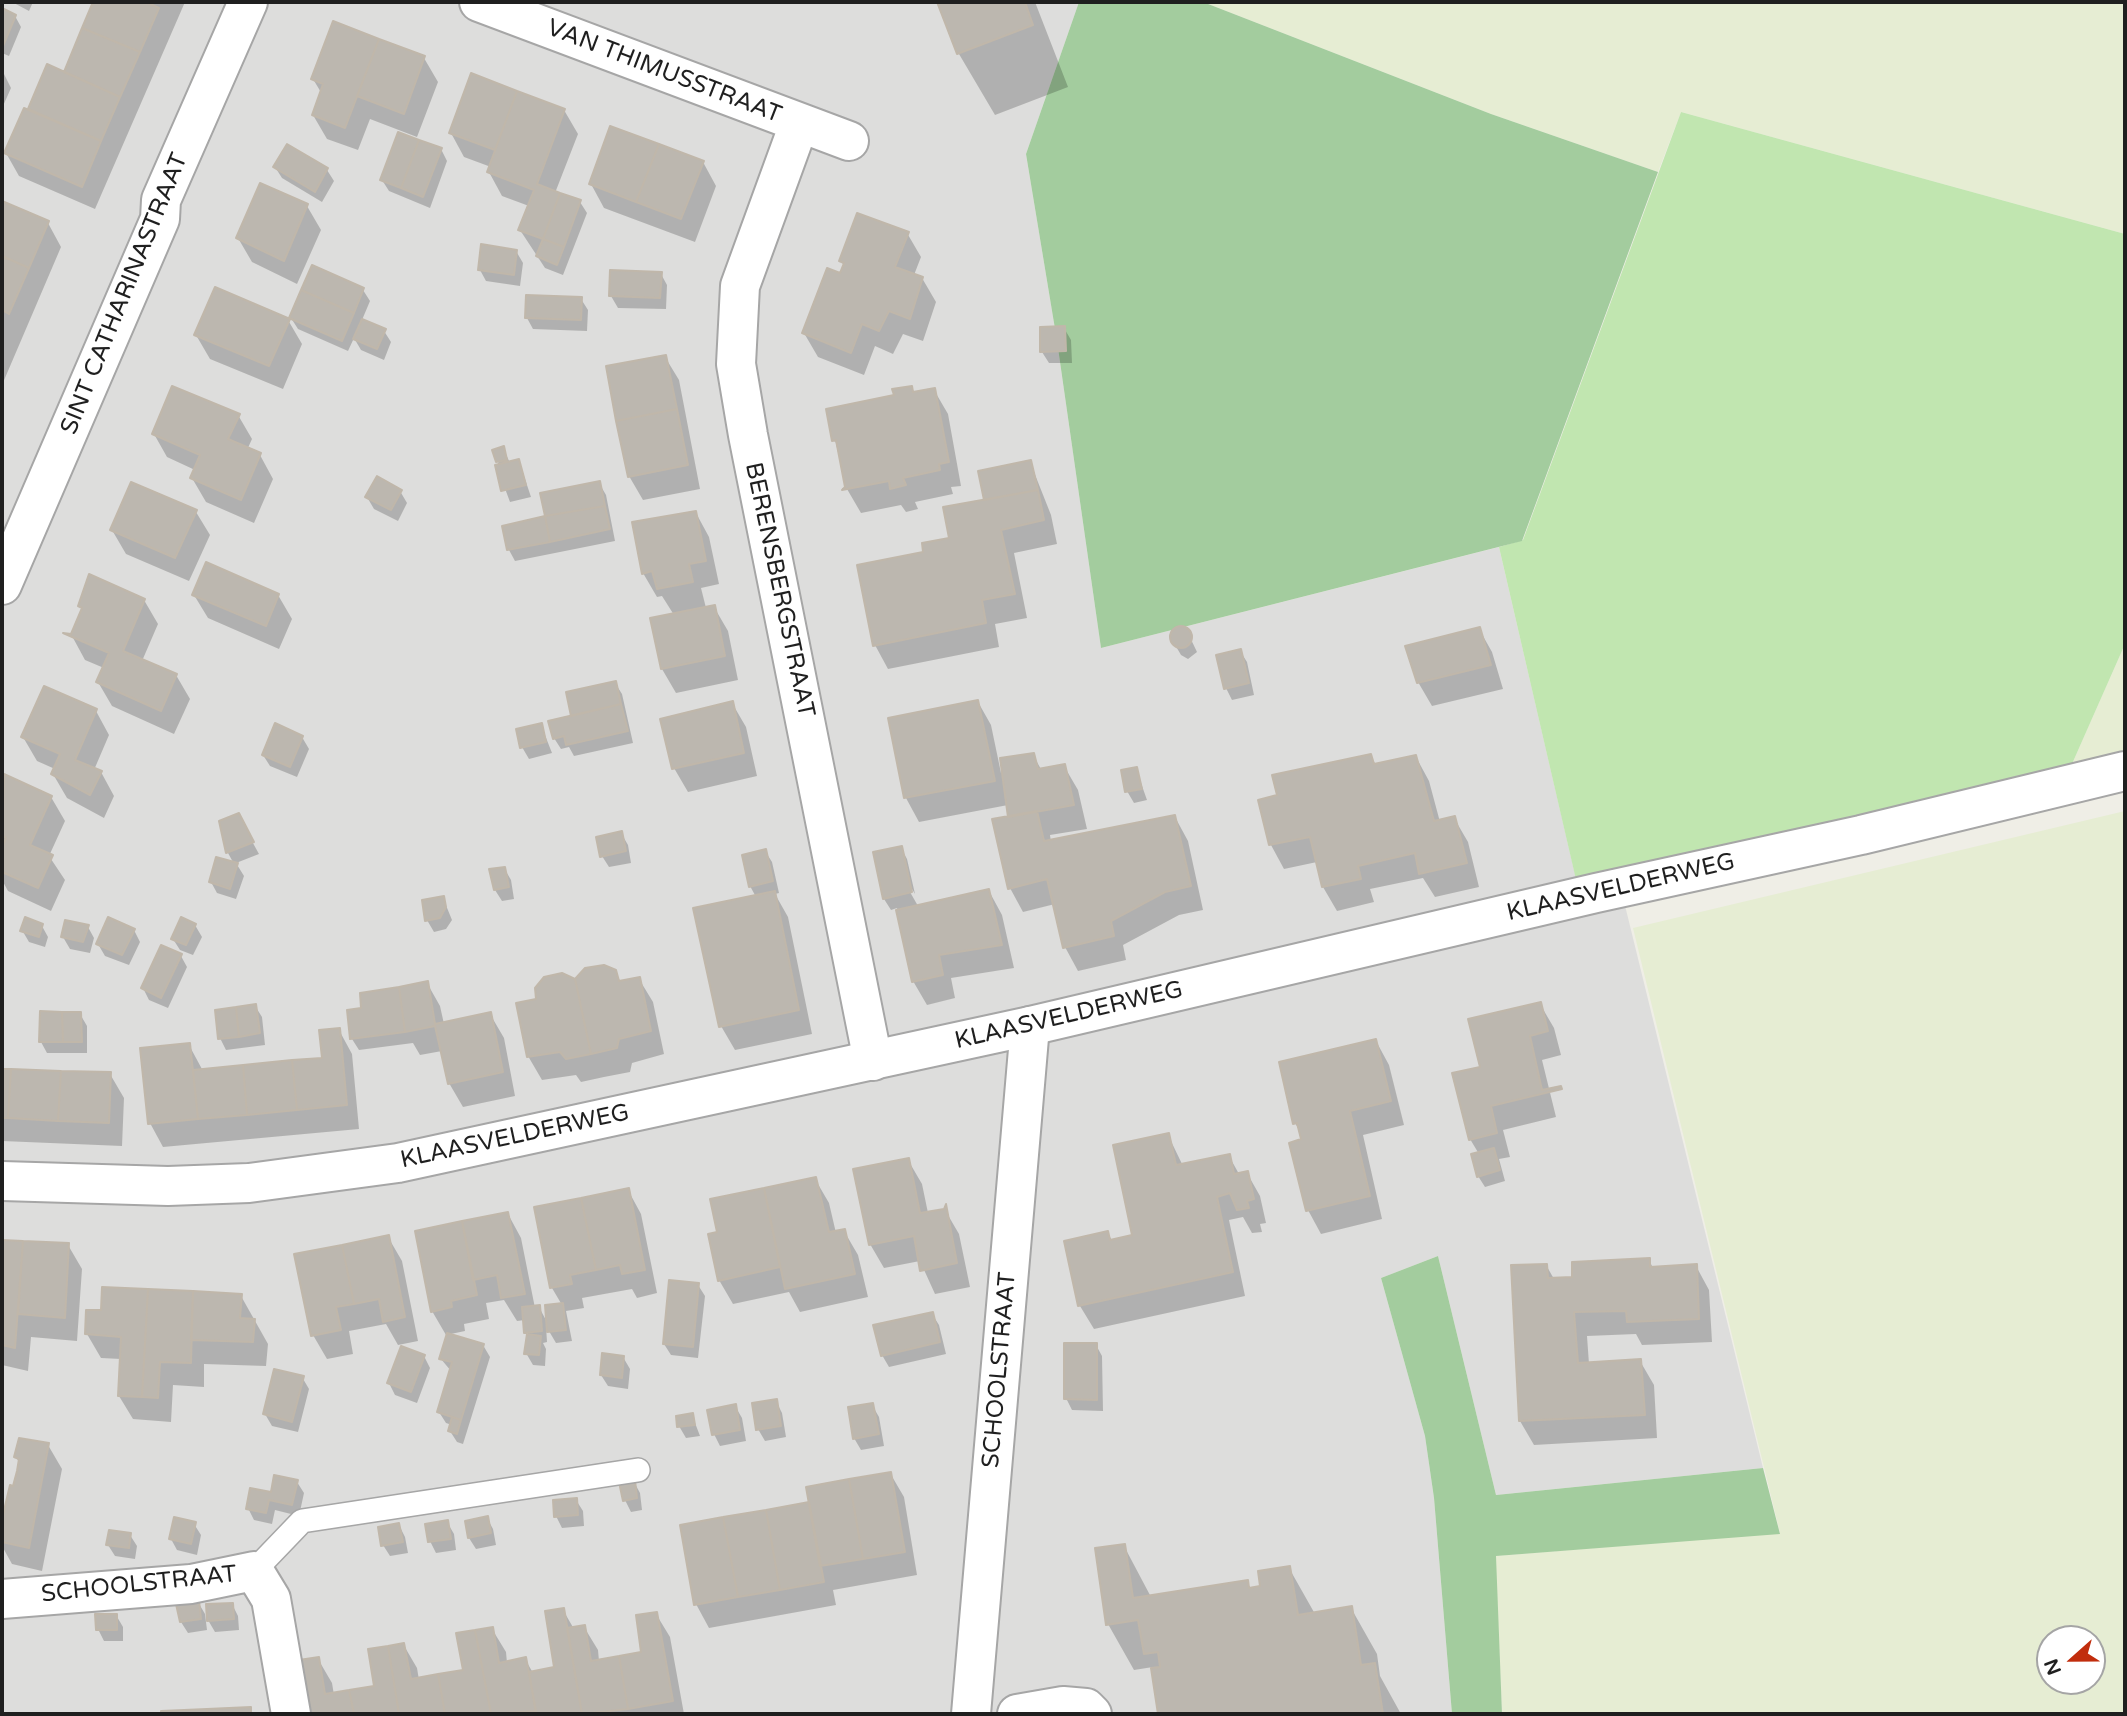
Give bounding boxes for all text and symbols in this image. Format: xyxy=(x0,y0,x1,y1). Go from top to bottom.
street label: VAN THIMUSSTRAAT xyxy=(543,14,785,130)
street label: SINT CATHARINASTRAAT xyxy=(55,149,195,439)
street label: BERENSBERGSTRAAT xyxy=(738,460,820,720)
street label: KLAASVELDERWEG xyxy=(1504,848,1738,928)
street label: KLAASVELDERWEG xyxy=(952,976,1186,1056)
street label: KLAASVELDERWEG xyxy=(398,1099,632,1175)
street label: SCHOOLSTRAAT xyxy=(977,1271,1023,1469)
street label: SCHOOLSTRAAT xyxy=(40,1560,238,1610)
north arrow xyxy=(2036,1625,2106,1695)
text: N xyxy=(2040,1656,2066,1678)

